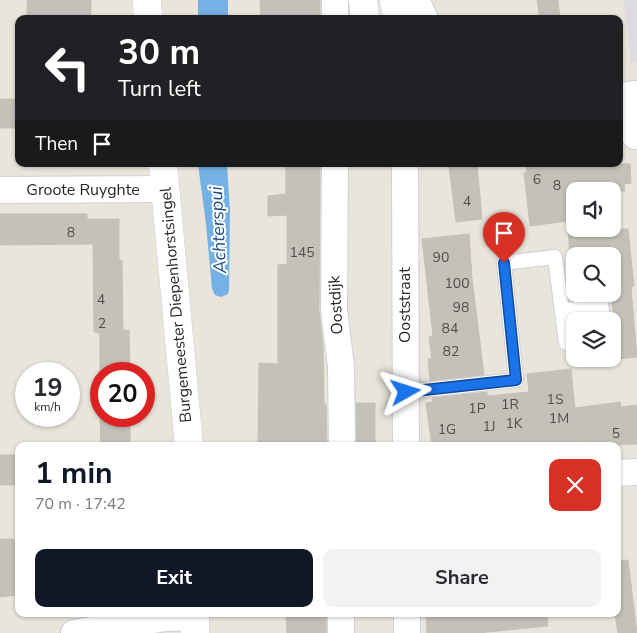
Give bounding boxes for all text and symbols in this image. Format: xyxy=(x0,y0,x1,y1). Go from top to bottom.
text: 30 m xyxy=(118,29,200,76)
icon: left xyxy=(35,35,100,100)
text: Turn left xyxy=(118,74,201,104)
icon: arrive xyxy=(88,130,116,158)
text: Then xyxy=(35,131,78,157)
house number: 6 xyxy=(533,170,541,189)
house number: 8 xyxy=(553,176,561,195)
street label: Groote Ruyghte xyxy=(26,179,140,201)
map controls xyxy=(566,182,621,367)
button: sound xyxy=(566,182,621,237)
water label: Achterspui xyxy=(204,185,232,275)
street label: Burgemeester Diepenhorstsingel xyxy=(155,186,197,424)
house number: 4 xyxy=(463,192,471,211)
pin xyxy=(483,212,525,263)
icon: arrive xyxy=(490,219,518,247)
house number: 8 xyxy=(67,223,75,242)
house number: 145 xyxy=(289,243,315,262)
button: search xyxy=(566,247,621,302)
house number: 90 xyxy=(433,248,449,267)
street label: Ooststraat xyxy=(394,267,416,343)
street label: Oostdijk xyxy=(323,274,349,335)
house number: 100 xyxy=(444,274,470,293)
house number: 4 xyxy=(97,290,105,309)
house number: 98 xyxy=(453,298,469,317)
button: layers xyxy=(566,312,621,367)
house number: 2 xyxy=(98,314,106,333)
house number: 84 xyxy=(442,319,458,338)
house number: 82 xyxy=(443,342,459,361)
speed limit sign: 20 xyxy=(90,362,155,427)
position arrow xyxy=(379,365,431,417)
text: 19 xyxy=(32,371,63,405)
house number: 1S xyxy=(546,390,564,409)
house number: 1R xyxy=(501,395,519,414)
text: km/h xyxy=(34,399,61,415)
house number: 1P xyxy=(468,399,486,418)
house number: 1M xyxy=(549,409,569,428)
house number: 1K xyxy=(505,414,523,433)
house number: 1J xyxy=(483,417,495,436)
house number: 1G xyxy=(438,420,456,439)
house number: 5 xyxy=(612,424,620,443)
text: 1 min xyxy=(35,453,113,494)
button: close xyxy=(549,459,601,511)
text: 70 m · 17:42 xyxy=(35,493,126,515)
button: Exit xyxy=(35,549,313,607)
button: Share xyxy=(323,549,601,607)

